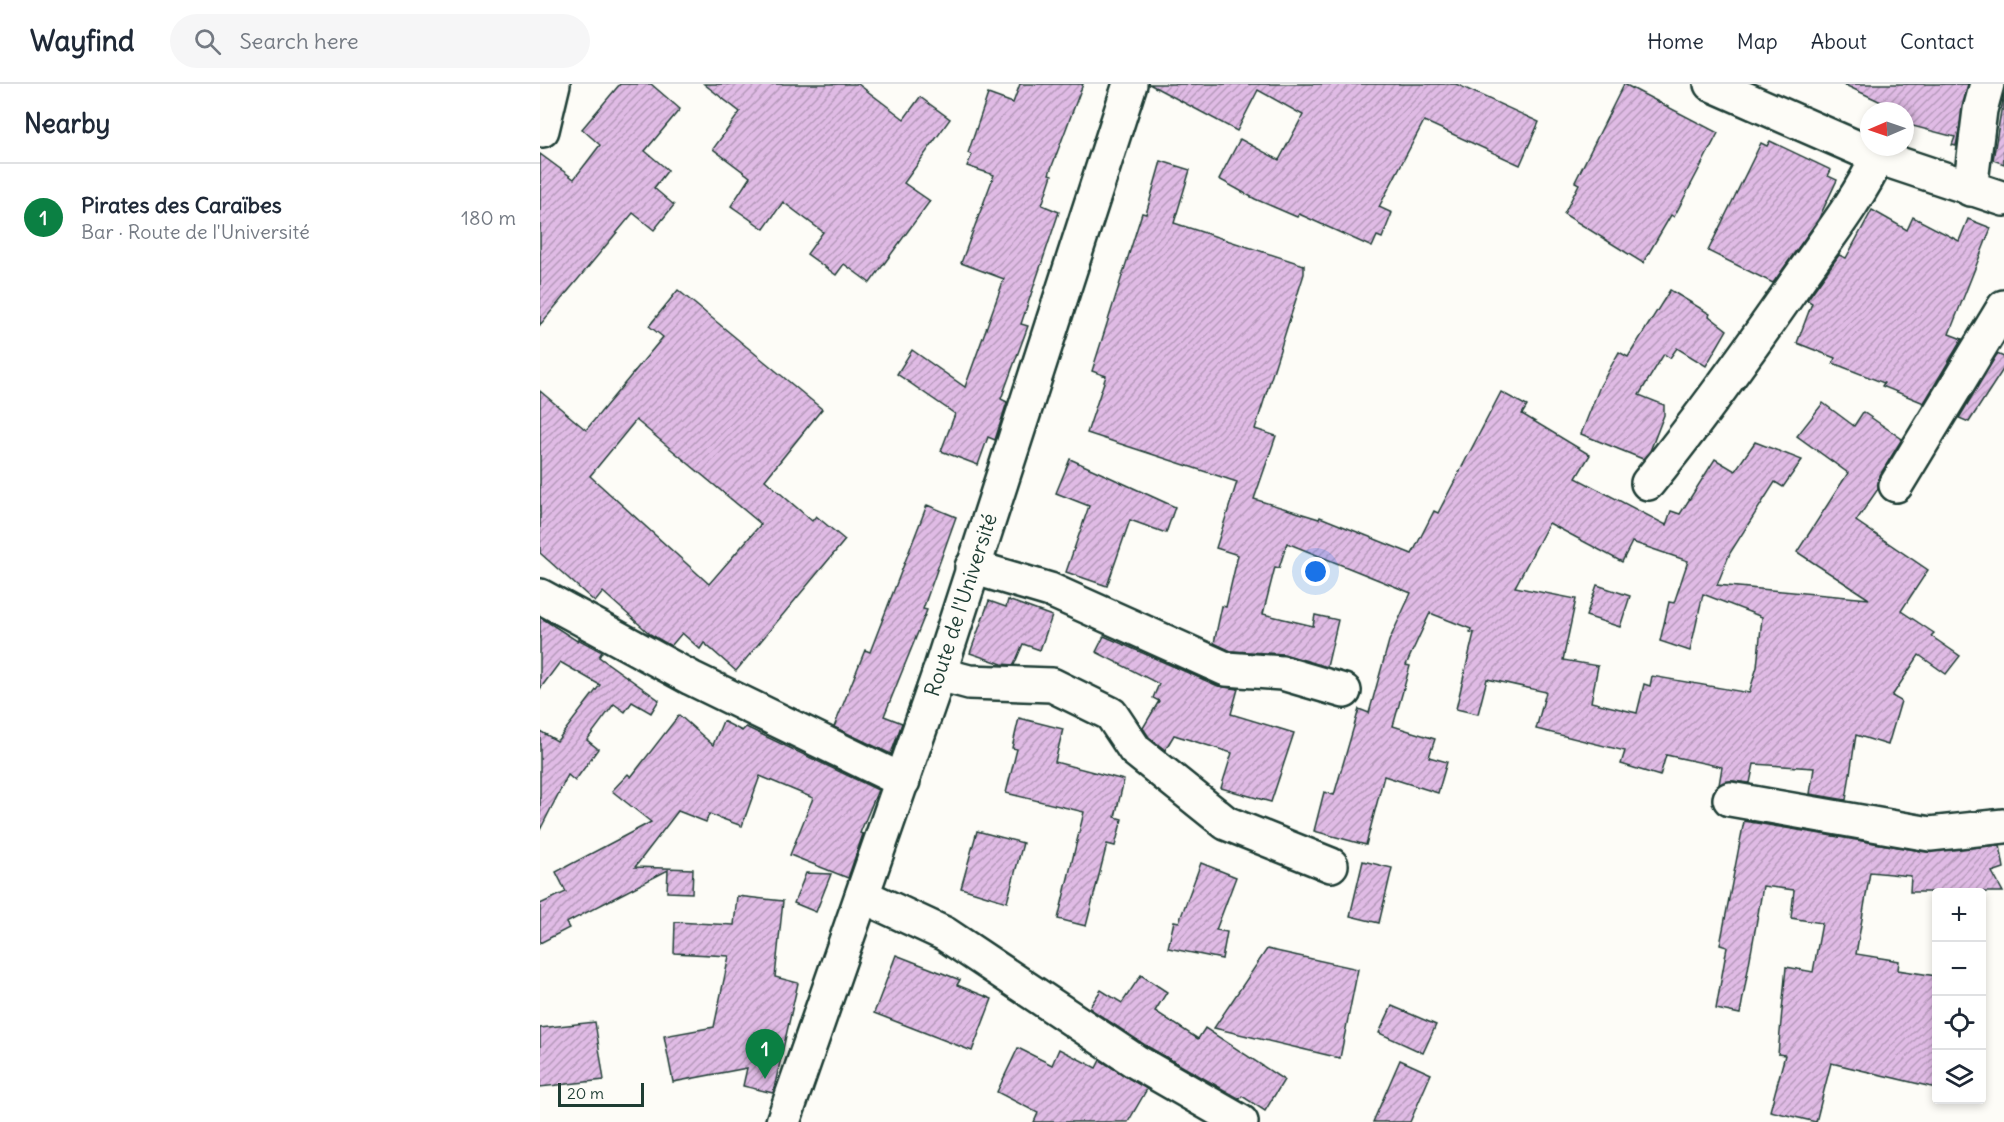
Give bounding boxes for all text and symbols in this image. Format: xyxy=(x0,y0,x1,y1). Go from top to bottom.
search box xyxy=(170,14,590,68)
text: Wayfind xyxy=(30,23,134,59)
icon: search xyxy=(191,25,224,58)
text: Search here xyxy=(239,27,359,55)
text: Home xyxy=(1647,28,1704,55)
text: Map xyxy=(1737,28,1778,55)
text: About xyxy=(1811,28,1867,55)
text: Contact xyxy=(1900,28,1974,55)
north arrow xyxy=(1860,102,1914,156)
text: Nearby xyxy=(24,107,110,140)
text: Pirates des Caraïbes xyxy=(81,191,282,219)
text: 1 xyxy=(40,205,47,230)
text: 180 m xyxy=(461,205,516,230)
text: Bar · Route de l'Université xyxy=(81,219,310,244)
street label: Route de l'Université xyxy=(918,510,1003,700)
your location xyxy=(1301,557,1330,586)
map controls xyxy=(1932,888,1986,1104)
button: + xyxy=(1932,888,1986,942)
button: − xyxy=(1932,942,1986,996)
button: locate xyxy=(1932,996,1986,1050)
pin: 1 xyxy=(746,1030,784,1079)
button: layers xyxy=(1932,1050,1986,1104)
scale bar xyxy=(558,1080,644,1108)
text: 20 m xyxy=(567,1083,604,1103)

